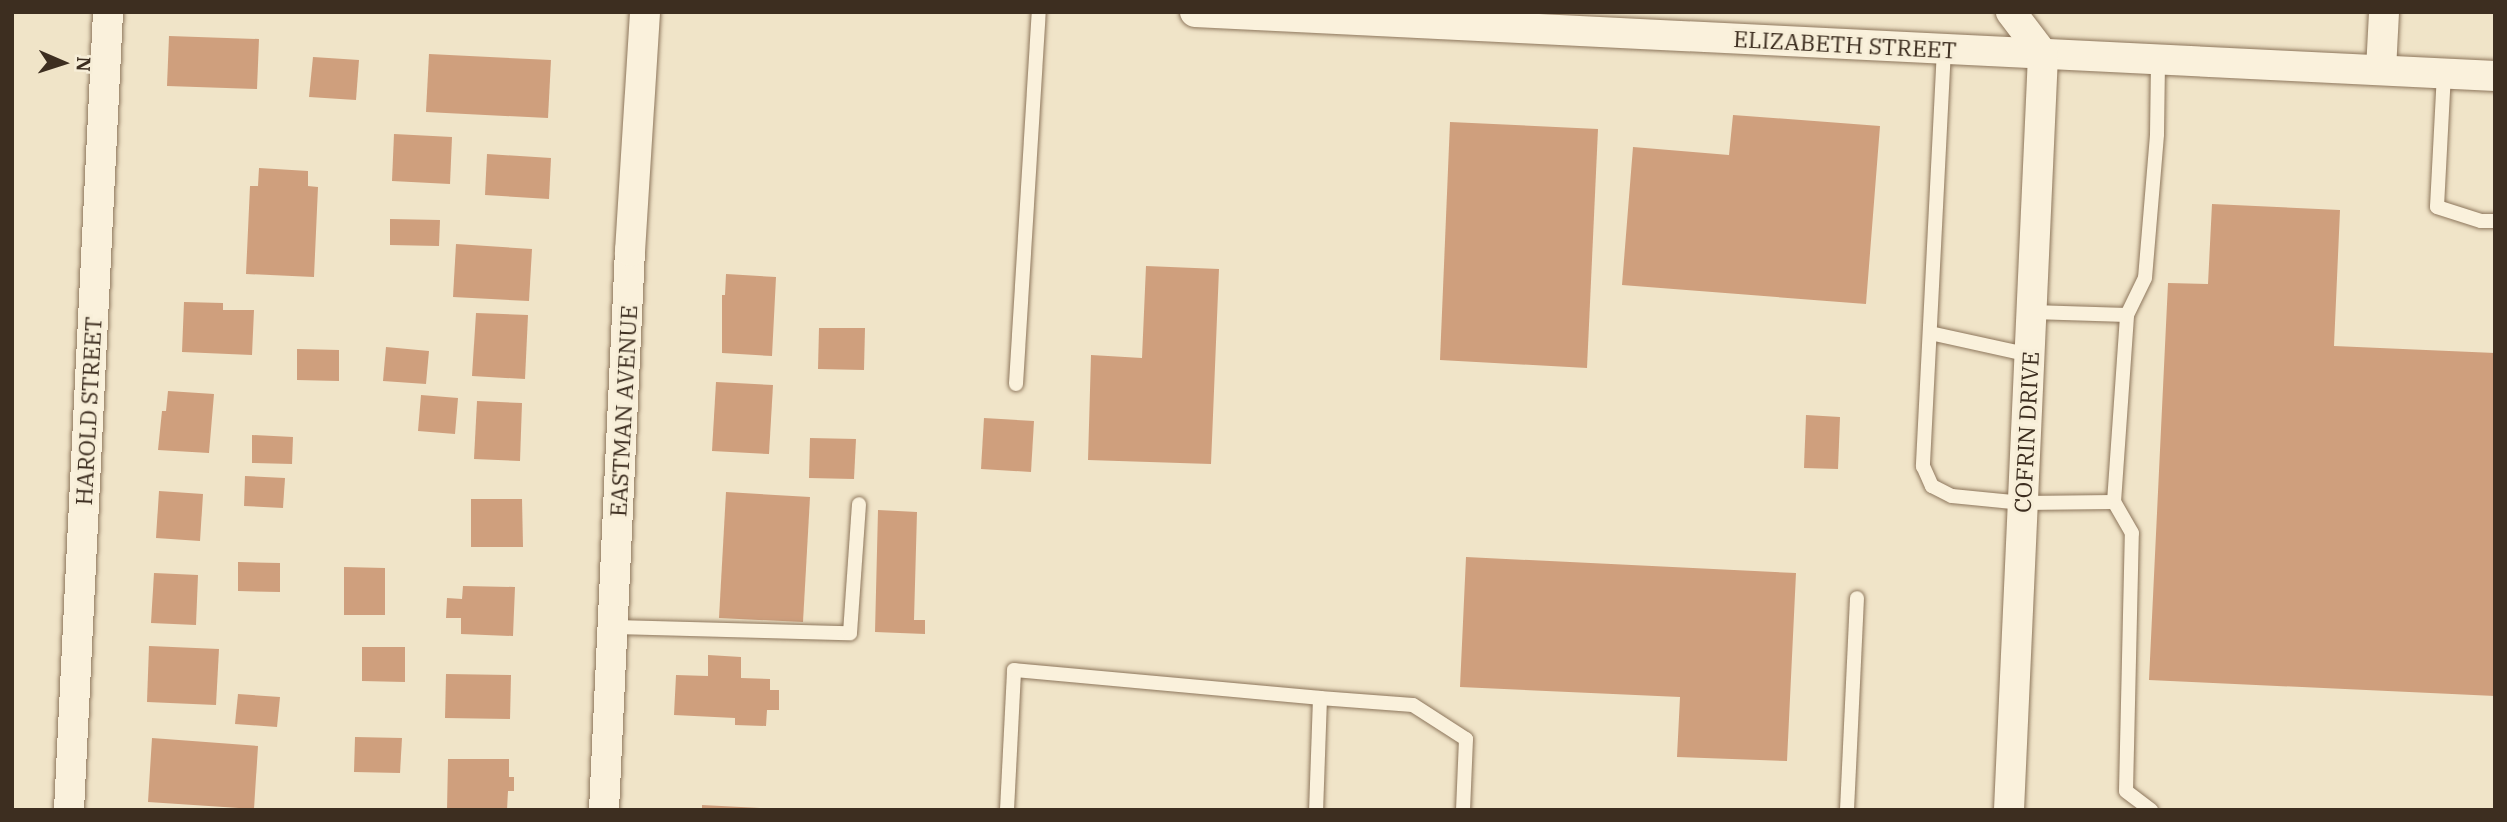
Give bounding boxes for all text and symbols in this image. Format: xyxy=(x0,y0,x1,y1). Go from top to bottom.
street label: ELIZABETH STREET xyxy=(1733,24,1957,64)
north arrow xyxy=(28,28,98,98)
text: N xyxy=(72,56,96,72)
street label: EASTMAN AVENUE xyxy=(604,304,642,518)
street label: HAROLD STREET xyxy=(69,316,107,506)
street label: COFRIN DRIVE xyxy=(2008,350,2044,514)

